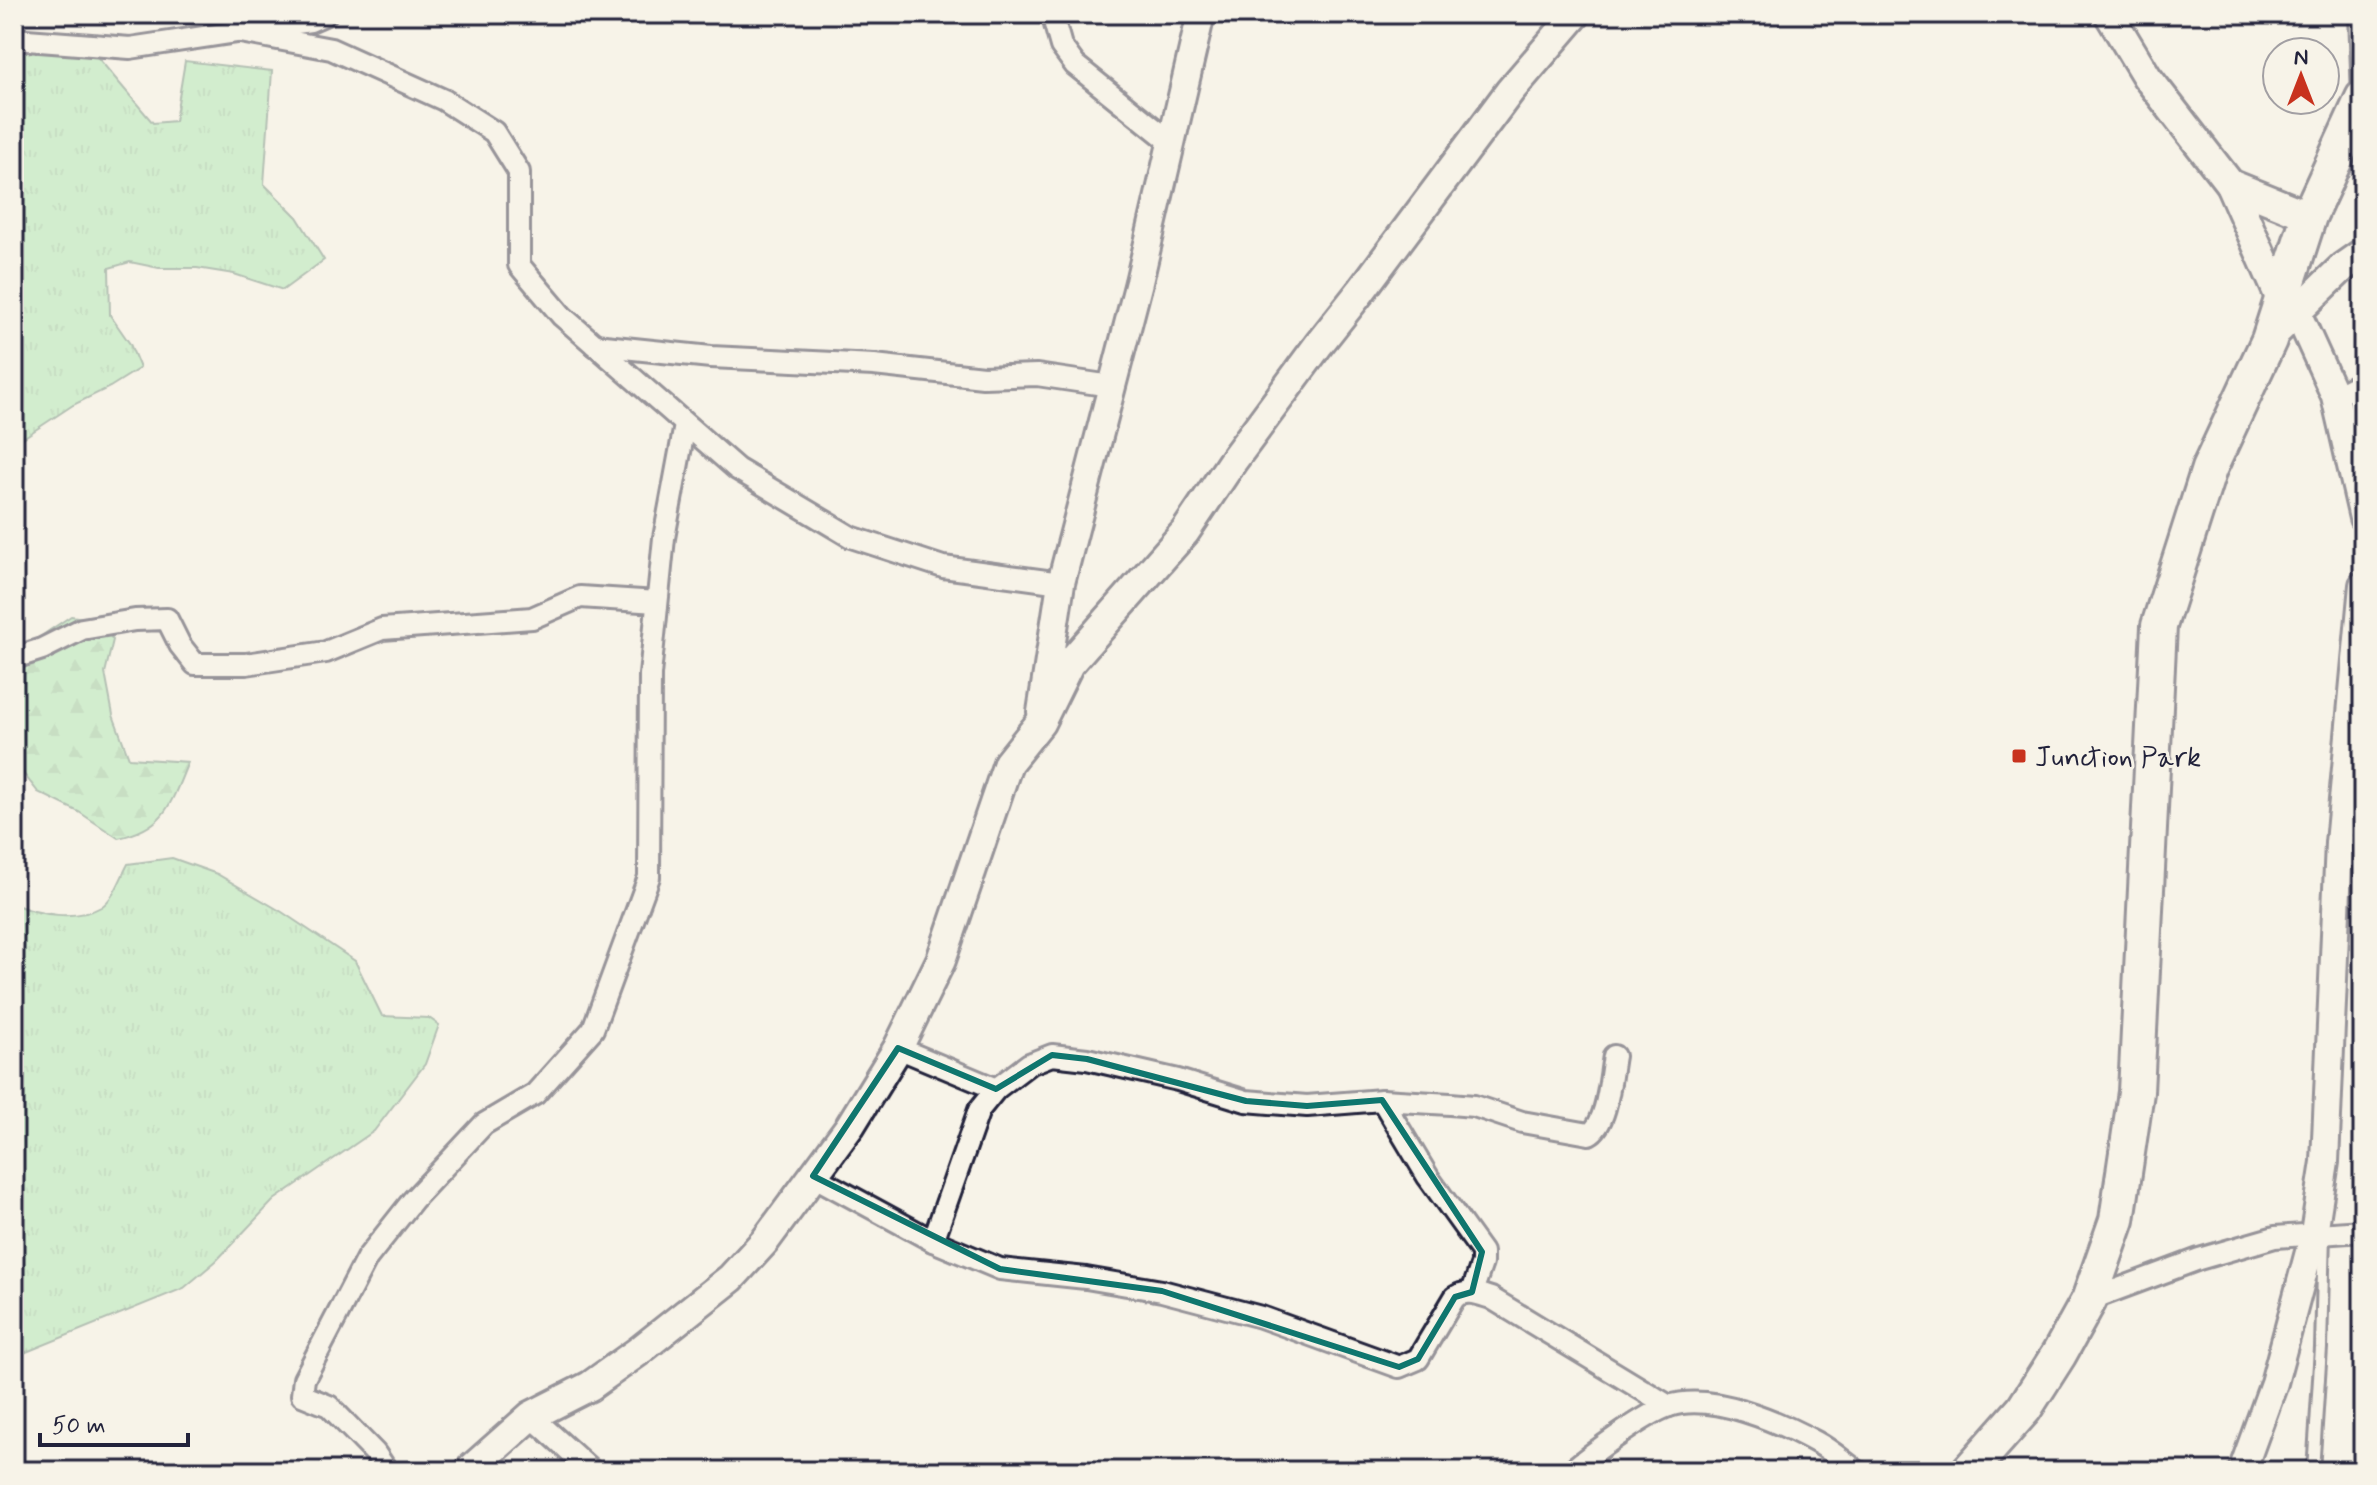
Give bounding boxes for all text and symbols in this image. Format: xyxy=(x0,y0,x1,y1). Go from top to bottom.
north arrow xyxy=(2261,36,2341,116)
text: N xyxy=(2294,44,2308,72)
place label: Junction Park xyxy=(2035,740,2201,777)
marker: Junction Park xyxy=(2010,747,2028,765)
scale bar xyxy=(40,1397,188,1447)
text: 50 m xyxy=(52,1411,106,1442)

